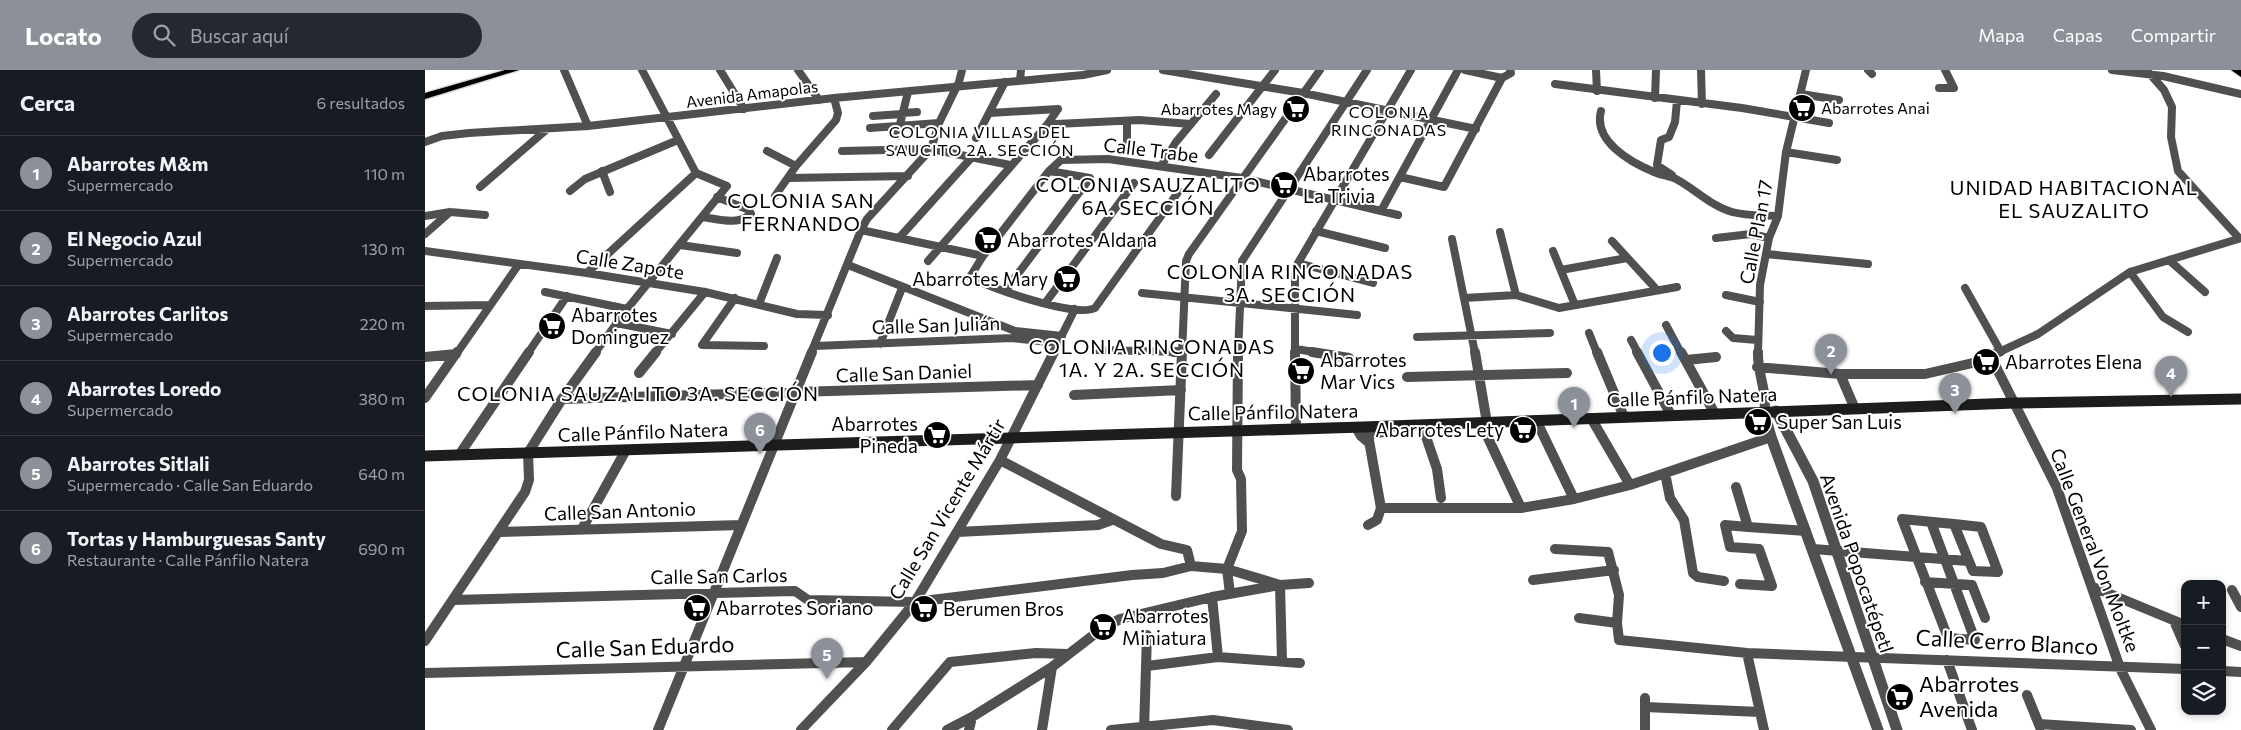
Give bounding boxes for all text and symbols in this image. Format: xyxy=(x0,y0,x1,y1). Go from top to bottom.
search box xyxy=(132,13,482,58)
text: Locato xyxy=(25,21,102,50)
icon: search xyxy=(150,21,178,49)
text: Buscar aquí xyxy=(190,24,289,47)
text: Mapa xyxy=(1978,24,2025,46)
text: Capas xyxy=(2053,24,2103,46)
text: Compartir xyxy=(2131,24,2216,46)
street label: Avenida Amapolas xyxy=(685,76,819,111)
text: Cerca xyxy=(20,90,75,115)
text: 6 resultados xyxy=(317,93,405,112)
supermarket icon: Abarrotes Anai xyxy=(1787,93,1817,123)
supermarket icon: Abarrotes Magy xyxy=(1281,94,1311,124)
place label: Abarrotes Anai xyxy=(1821,98,1930,117)
place label: Abarrotes Magy xyxy=(1160,99,1277,118)
district label: COLONIA RINCONADAS xyxy=(1331,102,1447,139)
district label: COLONIA VILLAS DEL SAUCITO 2A. SECCIÓN xyxy=(885,122,1075,159)
street label: Calle Trabe xyxy=(1102,132,1200,167)
text: Abarrotes M&m xyxy=(67,152,208,175)
place label: Abarrotes La Trivia xyxy=(1303,162,1390,207)
text: 1 xyxy=(32,164,40,183)
text: 110 m xyxy=(364,164,405,183)
supermarket icon: Abarrotes La Trivia xyxy=(1269,170,1299,200)
district label: COLONIA SAUZALITO 6A. SECCIÓN xyxy=(1035,172,1261,219)
text: Supermercado xyxy=(67,175,173,194)
district label: UNIDAD HABITACIONAL EL SAUZALITO xyxy=(1950,175,2198,222)
street label: Calle Plan 17 xyxy=(1734,178,1777,286)
district label: COLONIA SAN FERNANDO xyxy=(727,188,875,235)
supermarket icon: Abarrotes Aldana xyxy=(973,225,1003,255)
text: El Negocio Azul xyxy=(67,227,202,250)
place label: Abarrotes Aldana xyxy=(1007,228,1157,251)
text: 2 xyxy=(31,239,41,258)
text: 130 m xyxy=(362,239,405,258)
street label: Calle Zapote xyxy=(574,244,686,283)
text: Supermercado xyxy=(67,250,173,269)
district label: COLONIA RINCONADAS 3A. SECCIÓN xyxy=(1167,259,1413,306)
supermarket icon: Abarrotes Mary xyxy=(1052,264,1082,294)
place label: Abarrotes Mary xyxy=(912,267,1048,290)
text: Abarrotes Carlitos xyxy=(67,302,228,325)
place label: Abarrotes Dominguez xyxy=(571,303,669,348)
supermarket icon: Abarrotes Dominguez xyxy=(537,311,567,341)
street label: Calle San Julián xyxy=(871,311,1001,338)
text: 3 xyxy=(31,314,41,333)
text: 220 m xyxy=(360,314,405,333)
text: Supermercado xyxy=(67,325,173,344)
district label: COLONIA RINCONADAS 1A. Y 2A. SECCIÓN xyxy=(1029,334,1275,381)
pin: 2 xyxy=(1815,334,1847,375)
your location xyxy=(1649,340,1675,366)
supermarket icon: Abarrotes Elena xyxy=(1971,347,2001,377)
place label: Abarrotes Mar Vics xyxy=(1320,348,1407,393)
place label: Abarrotes Elena xyxy=(2005,350,2142,373)
supermarket icon: Abarrotes Mar Vics xyxy=(1286,356,1316,386)
pin: 4 xyxy=(2155,356,2187,397)
street label: Calle San Daniel xyxy=(835,359,973,386)
pin: 3 xyxy=(1939,373,1971,414)
text: Abarrotes Loredo xyxy=(67,377,221,400)
district label: COLONIA SAUZALITO 3A. SECCIÓN xyxy=(457,381,819,405)
street label: Calle Pánfilo Natera xyxy=(1606,382,1778,411)
pin: 1 xyxy=(1558,387,1590,428)
text: 4 xyxy=(31,389,41,408)
text: 380 m xyxy=(359,389,405,408)
street label: Calle Pánfilo Natera xyxy=(1188,399,1358,424)
text: Supermercado xyxy=(67,400,173,419)
supermarket icon: Super San Luis xyxy=(1743,407,1773,437)
place label: Super San Luis xyxy=(1777,410,1902,433)
place label: Abarrotes Pineda xyxy=(831,412,918,457)
pin: 6 xyxy=(744,413,776,454)
street label: Calle San Vicente Mártir xyxy=(883,414,1010,603)
supermarket icon: Abarrotes Lety xyxy=(1508,415,1538,445)
street label: Calle Pánfilo Natera xyxy=(557,417,729,446)
place label: Abarrotes Lety xyxy=(1375,418,1504,441)
supermarket icon: Abarrotes Pineda xyxy=(922,420,952,450)
street label: Calle General Von Moltke xyxy=(2046,445,2145,655)
text: Abarrotes Sitlali xyxy=(67,452,209,475)
text: 5 xyxy=(31,464,41,483)
text: 640 m xyxy=(358,464,405,483)
street label: Avenida Popocatépetl xyxy=(1816,470,1899,656)
text: Supermercado · Calle San Eduardo xyxy=(67,475,313,494)
street label: Calle San Antonio xyxy=(544,496,696,525)
text: Tortas y Hamburguesas Santy xyxy=(67,527,326,550)
text: 6 xyxy=(31,539,41,558)
text: 690 m xyxy=(358,539,405,558)
text: Restaurante · Calle Pánfilo Natera xyxy=(67,550,309,569)
street label: Calle San Carlos xyxy=(650,563,788,588)
map controls xyxy=(2181,580,2226,715)
button: + xyxy=(2181,580,2226,625)
supermarket icon: Abarrotes Soriano xyxy=(682,593,712,623)
supermarket icon: Berumen Bros xyxy=(909,594,939,624)
place label: Abarrotes Soriano xyxy=(716,596,873,619)
place label: Berumen Bros xyxy=(943,597,1064,620)
place label: Abarrotes Miniatura xyxy=(1122,604,1209,649)
supermarket icon: Abarrotes Miniatura xyxy=(1088,612,1118,642)
street label: Calle Cerro Blanco xyxy=(1915,623,2099,660)
button: − xyxy=(2181,625,2226,670)
street label: Calle San Eduardo xyxy=(555,630,735,663)
pin: 5 xyxy=(811,638,843,679)
place label: Abarrotes Avenida xyxy=(1919,670,2019,722)
button: layers xyxy=(2181,670,2226,715)
supermarket icon: Abarrotes Avenida xyxy=(1885,682,1915,712)

